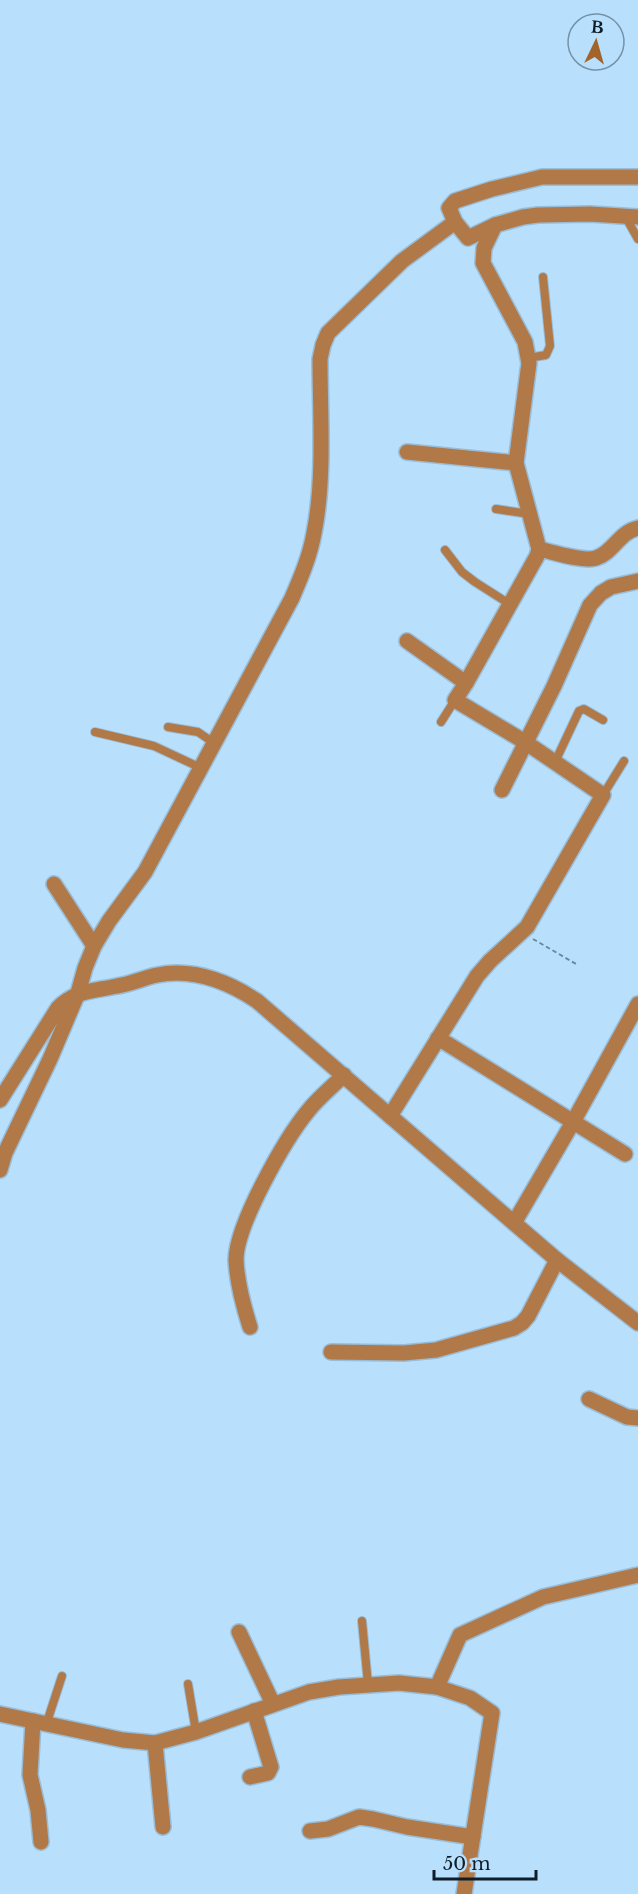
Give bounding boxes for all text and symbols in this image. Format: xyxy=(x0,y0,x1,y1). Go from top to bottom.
north arrow xyxy=(566,12,626,72)
text: B xyxy=(590,17,605,38)
scale bar xyxy=(434,1843,536,1881)
text: 50 m xyxy=(443,1853,491,1875)

